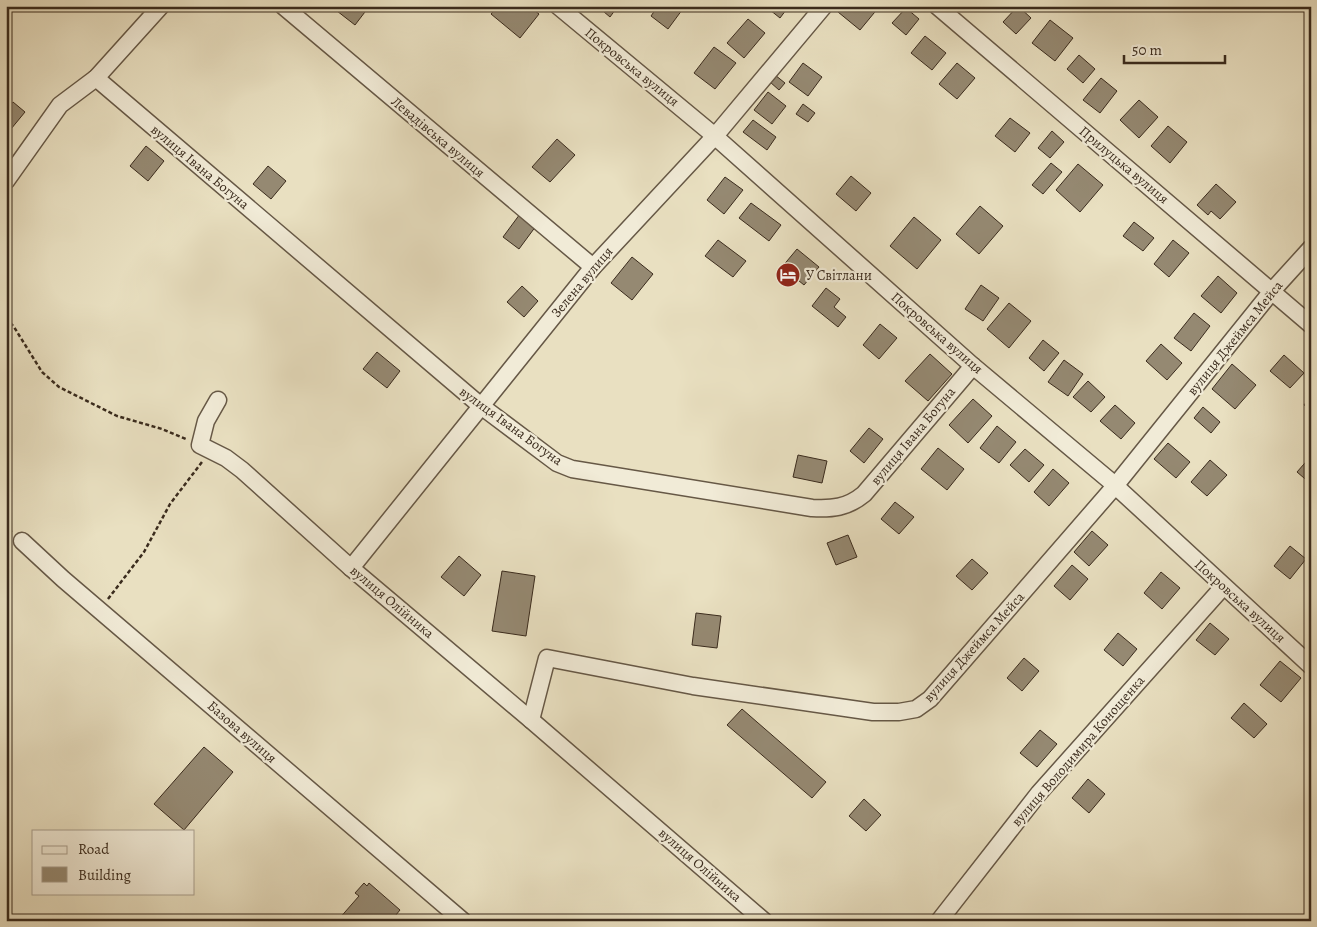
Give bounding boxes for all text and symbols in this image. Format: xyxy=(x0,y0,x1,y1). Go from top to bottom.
street label: Покровська вулиця xyxy=(581,23,683,111)
scale bar xyxy=(1124,32,1226,64)
text: 50 m xyxy=(1132,40,1162,60)
street label: Левадівська вулиця xyxy=(387,92,489,182)
street label: вулиця Івана Богуна xyxy=(147,120,254,214)
street label: Прилуцька вулиця xyxy=(1075,122,1173,208)
street label: Зелена вулиця xyxy=(547,242,617,321)
hotel icon: У Світлани xyxy=(775,262,801,288)
place label: У Світлани xyxy=(806,266,872,285)
street label: вулиця Джеймса Мейса xyxy=(1183,276,1288,399)
street label: Покровська вулиця xyxy=(887,288,987,378)
street label: вулиця Івана Богуна xyxy=(456,382,567,470)
street label: вулиця Івана Богуна xyxy=(866,382,960,489)
street label: Покровська вулиця xyxy=(1190,555,1290,647)
street label: вулиця Олійника xyxy=(346,561,438,643)
street label: вулиця Джеймса Мейса xyxy=(919,587,1029,706)
street label: вулиця Володимира Конощенка xyxy=(1007,671,1149,831)
street label: Базова вулиця xyxy=(203,696,281,768)
street label: вулиця Олійника xyxy=(654,824,746,907)
legend xyxy=(32,830,195,894)
text: Road xyxy=(78,839,110,859)
text: Building xyxy=(78,865,131,885)

